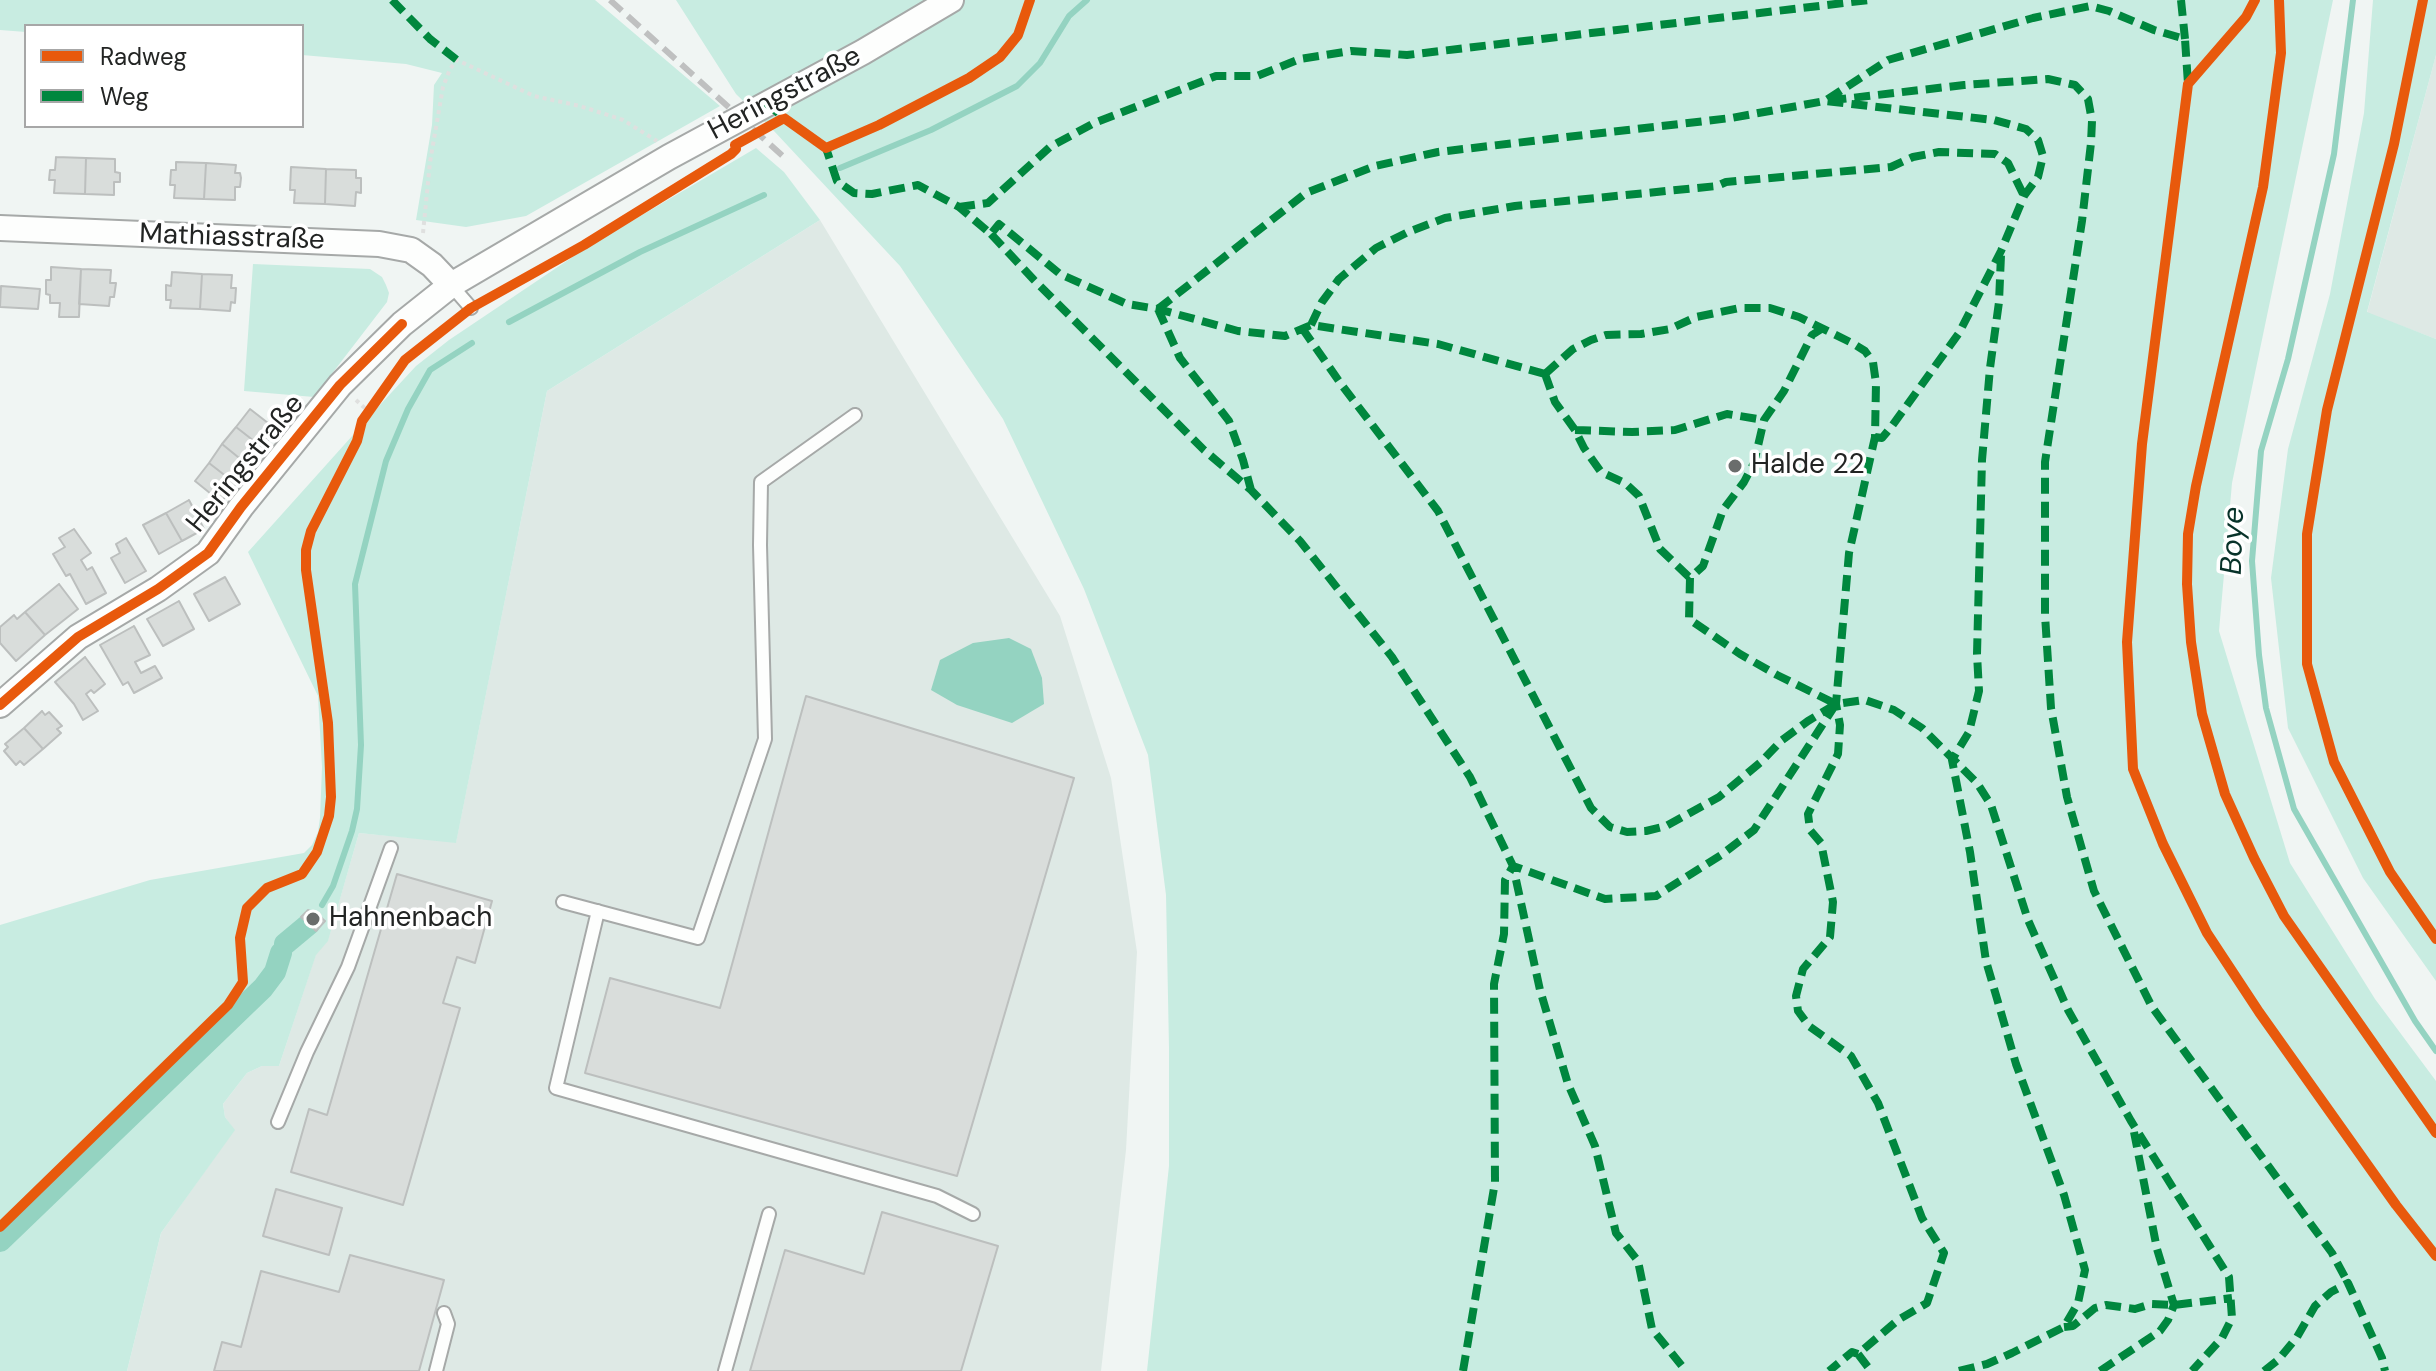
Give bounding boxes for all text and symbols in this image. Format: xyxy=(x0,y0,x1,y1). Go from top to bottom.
legend xyxy=(24,24,304,128)
street label: Heringstraße xyxy=(703,40,867,148)
text: Radweg xyxy=(100,41,187,72)
text: Weg xyxy=(100,81,149,112)
street label: Mathiasstraße xyxy=(139,218,325,258)
street label: Heringstraße xyxy=(180,388,312,540)
place label: Halde 22 xyxy=(1751,449,1865,483)
marker: Halde 22 xyxy=(1726,457,1744,475)
water label: Boye xyxy=(2215,506,2253,576)
place label: Hahnenbach xyxy=(329,902,492,936)
marker: Hahnenbach xyxy=(304,910,322,928)

